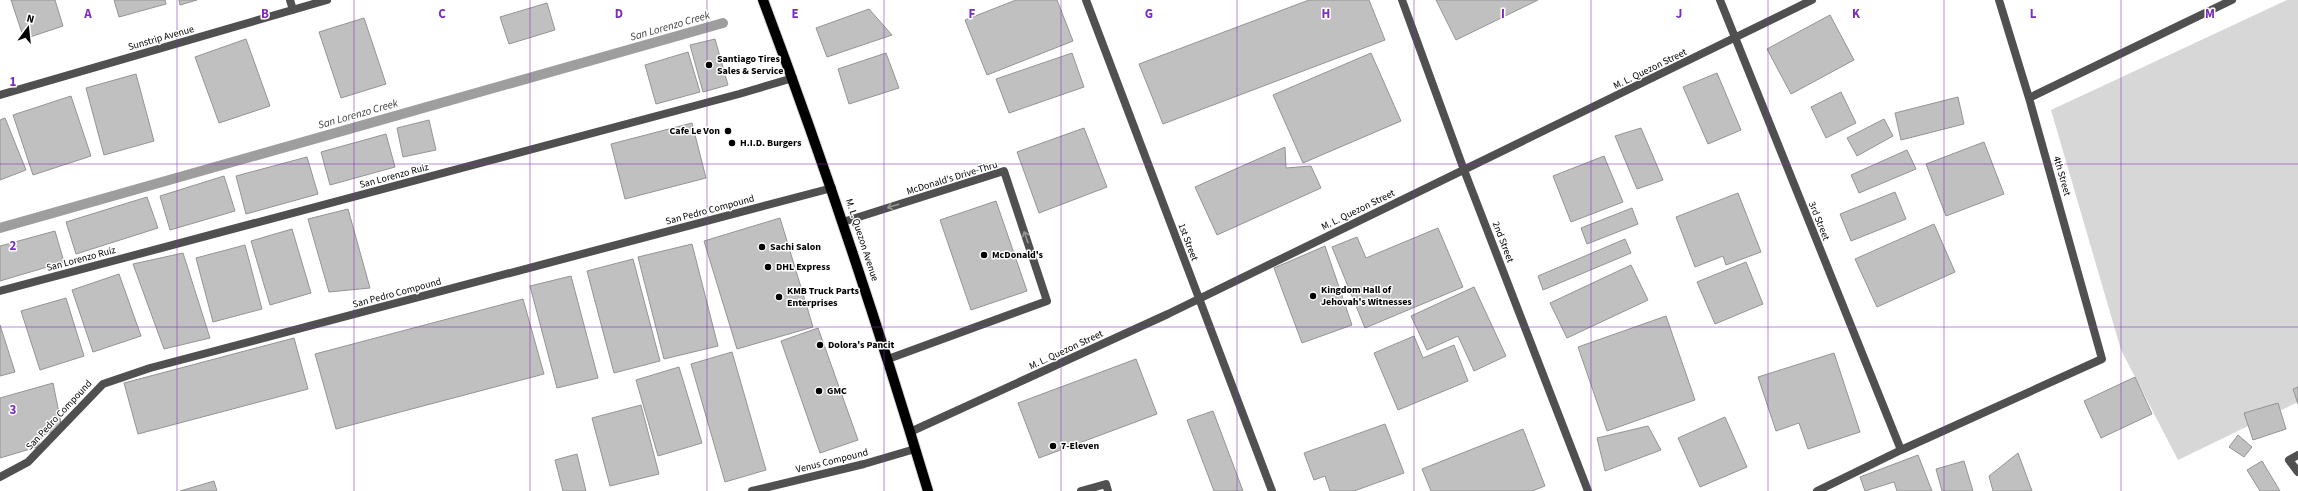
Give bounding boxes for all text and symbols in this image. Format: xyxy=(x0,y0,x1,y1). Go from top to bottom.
text: A xyxy=(83,5,92,23)
text: B xyxy=(261,5,269,23)
text: C xyxy=(438,5,446,23)
text: D xyxy=(615,5,623,23)
text: E xyxy=(791,5,799,23)
text: F xyxy=(969,5,976,23)
text: G xyxy=(1145,5,1153,23)
text: H xyxy=(1322,5,1330,23)
text: I xyxy=(1501,5,1505,23)
text: J xyxy=(1676,5,1682,23)
text: K xyxy=(1852,5,1861,23)
text: L xyxy=(2030,5,2037,23)
text: M xyxy=(2205,5,2215,23)
water label: San Lorenzo Creek xyxy=(628,7,712,45)
north arrow xyxy=(8,8,48,48)
text: N xyxy=(25,11,36,27)
street label: Sunstrip Avenue xyxy=(126,22,196,54)
street label: M. L. Quezon Street xyxy=(1611,45,1690,93)
place label: Santiago Tires Sales & Service xyxy=(717,52,783,78)
marker: Santiago Tires Sales & Service xyxy=(704,60,714,70)
text: 1 xyxy=(10,73,17,91)
water label: San Lorenzo Creek xyxy=(316,95,400,133)
place label: Cafe Le Von xyxy=(670,124,720,138)
marker: Cafe Le Von xyxy=(723,126,733,136)
place label: H.I.D. Burgers xyxy=(740,136,802,150)
marker: H.I.D. Burgers xyxy=(727,138,737,148)
street label: 4th Street xyxy=(2050,154,2075,198)
street label: McDonald's Drive-Thru xyxy=(905,157,999,199)
street label: San Lorenzo Ruiz xyxy=(358,160,430,192)
street label: M. L. Quezon Street xyxy=(1319,186,1398,234)
street label: San Pedro Compound xyxy=(664,191,756,229)
street label: M. L. Quezon Avenue xyxy=(842,197,882,283)
street label: 3rd Street xyxy=(1805,199,1833,243)
one-way arrow xyxy=(887,203,900,210)
street label: 2nd Street xyxy=(1489,219,1517,265)
street label: 1st Street xyxy=(1174,221,1202,263)
one-way arrow xyxy=(1022,231,1029,244)
text: 2 xyxy=(10,237,17,255)
place label: Sachi Salon xyxy=(770,240,821,254)
marker: Sachi Salon xyxy=(757,242,767,252)
street label: San Lorenzo Ruiz xyxy=(45,243,117,275)
place label: McDonald's xyxy=(992,248,1044,262)
marker: McDonald's xyxy=(979,250,989,260)
place label: DHL Express xyxy=(776,260,831,274)
marker: DHL Express xyxy=(763,262,773,272)
street label: San Pedro Compound xyxy=(351,274,443,312)
place label: Kingdom Hall of Jehovah's Witnesses xyxy=(1321,283,1412,309)
place label: KMB Truck Parts Enterprises xyxy=(787,284,859,310)
marker: Kingdom Hall of Jehovah's Witnesses xyxy=(1308,291,1318,301)
marker: KMB Truck Parts Enterprises xyxy=(774,292,784,302)
street label: M. L. Quezon Street xyxy=(1027,326,1106,373)
place label: Dolora's Pancit xyxy=(828,338,895,352)
marker: Dolora's Pancit xyxy=(815,340,825,350)
street label: San Pedro Compound xyxy=(23,377,95,453)
place label: GMC xyxy=(827,384,847,398)
marker: GMC xyxy=(814,386,824,396)
text: 3 xyxy=(10,401,17,419)
place label: 7-Eleven xyxy=(1061,439,1099,453)
marker: 7-Eleven xyxy=(1048,441,1058,451)
street label: Venus Compound xyxy=(794,445,870,477)

